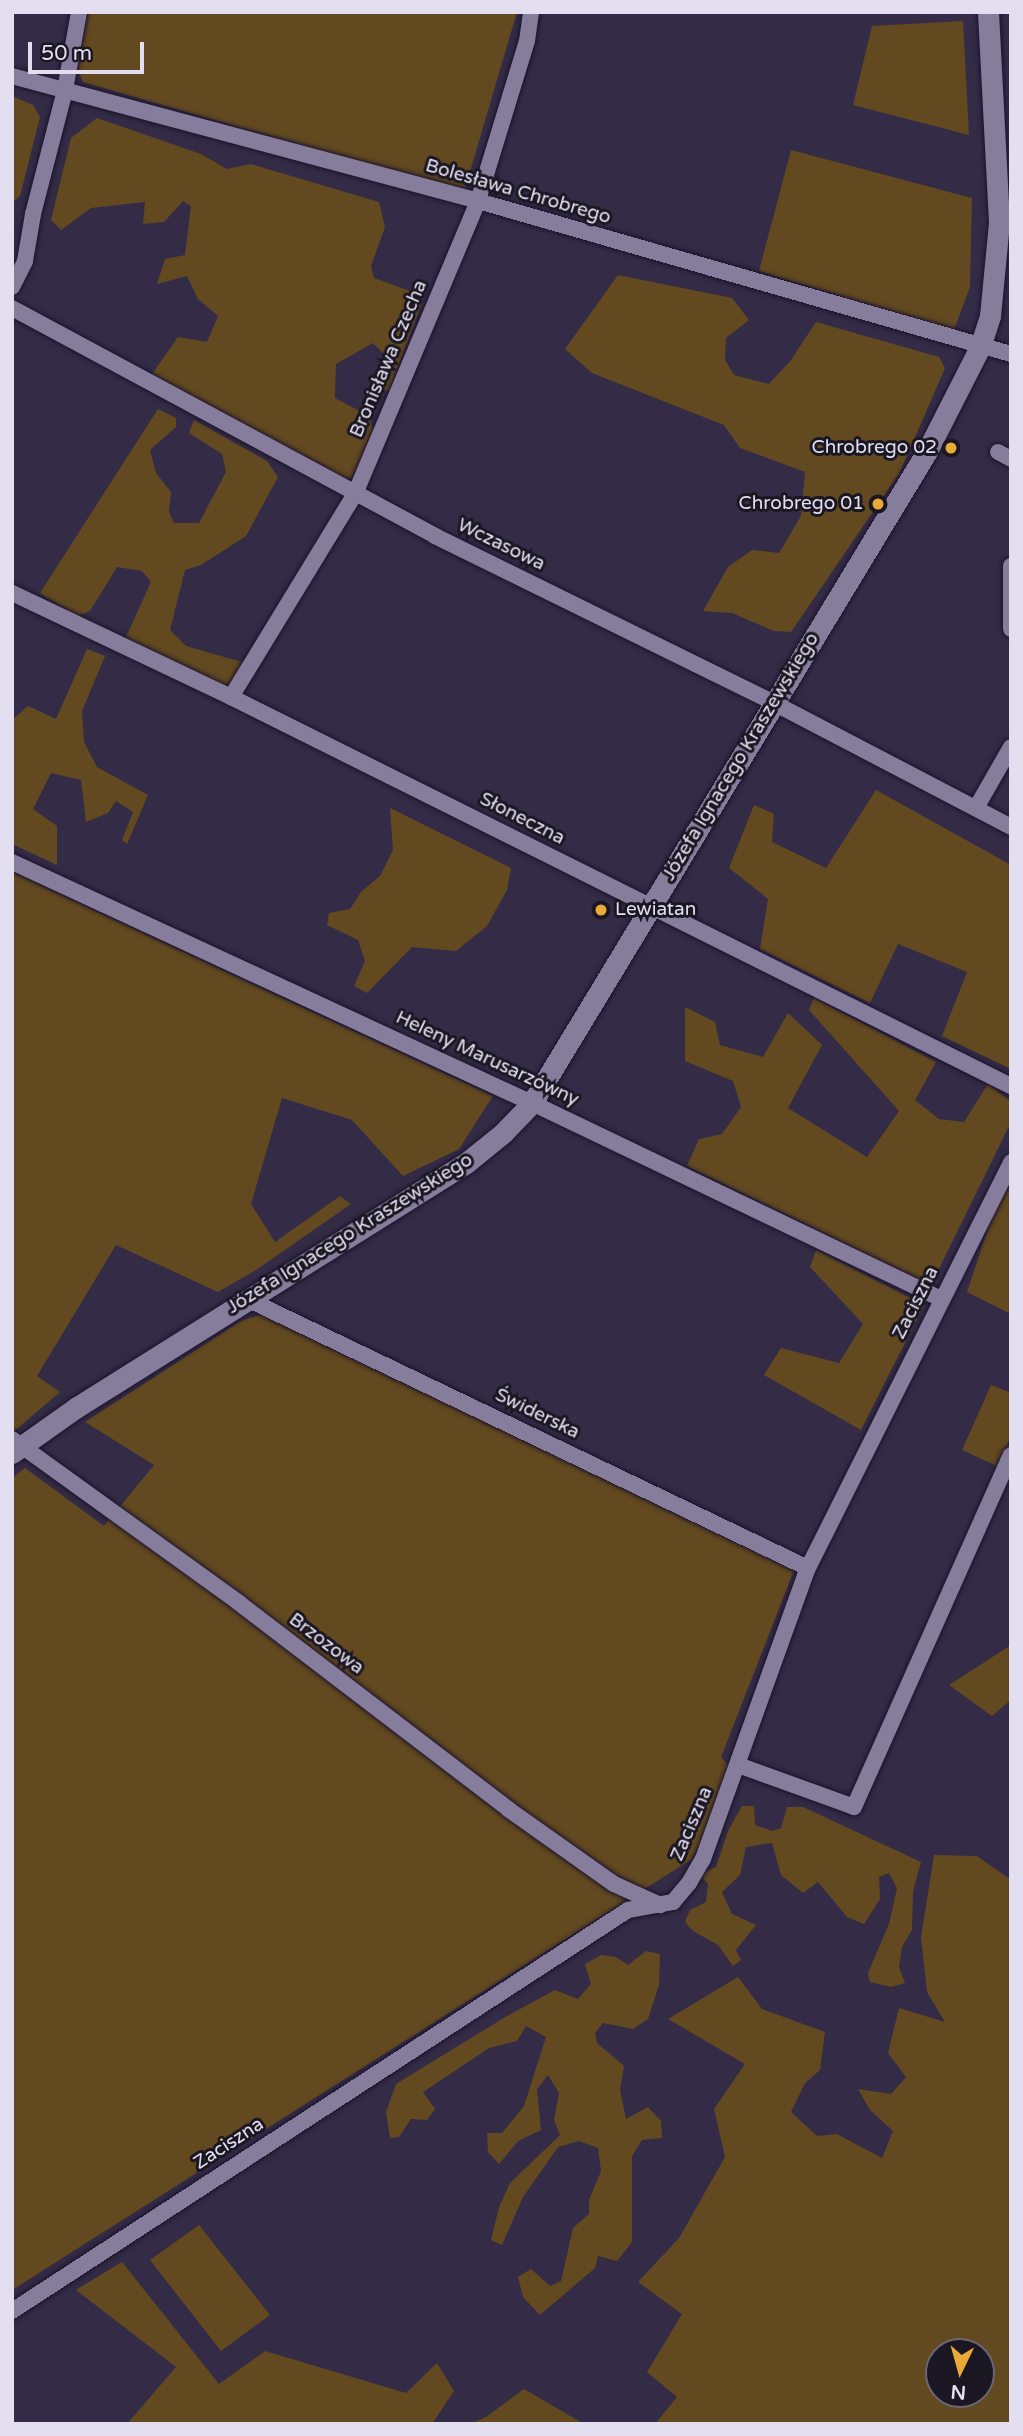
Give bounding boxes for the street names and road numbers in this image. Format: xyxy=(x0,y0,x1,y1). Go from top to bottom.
street label: Bolesława Chrobrego xyxy=(423,155,613,229)
street label: Bronisława Czecha xyxy=(346,277,432,441)
street label: Wczasowa xyxy=(453,514,549,576)
street label: Józefa Ignacego Kraszewskiego xyxy=(658,629,824,885)
street label: Słoneczna xyxy=(476,788,568,850)
street label: Heleny Marusarzówny xyxy=(392,1007,582,1111)
street label: Józefa Ignacego Kraszewskiego xyxy=(223,1149,477,1319)
street label: Zaciszna xyxy=(888,1263,944,1343)
street label: Świderska xyxy=(491,1384,583,1444)
street label: Brzozowa xyxy=(284,1608,368,1680)
street label: Zaciszna xyxy=(666,1783,718,1865)
street label: Zaciszna xyxy=(190,2113,268,2175)

